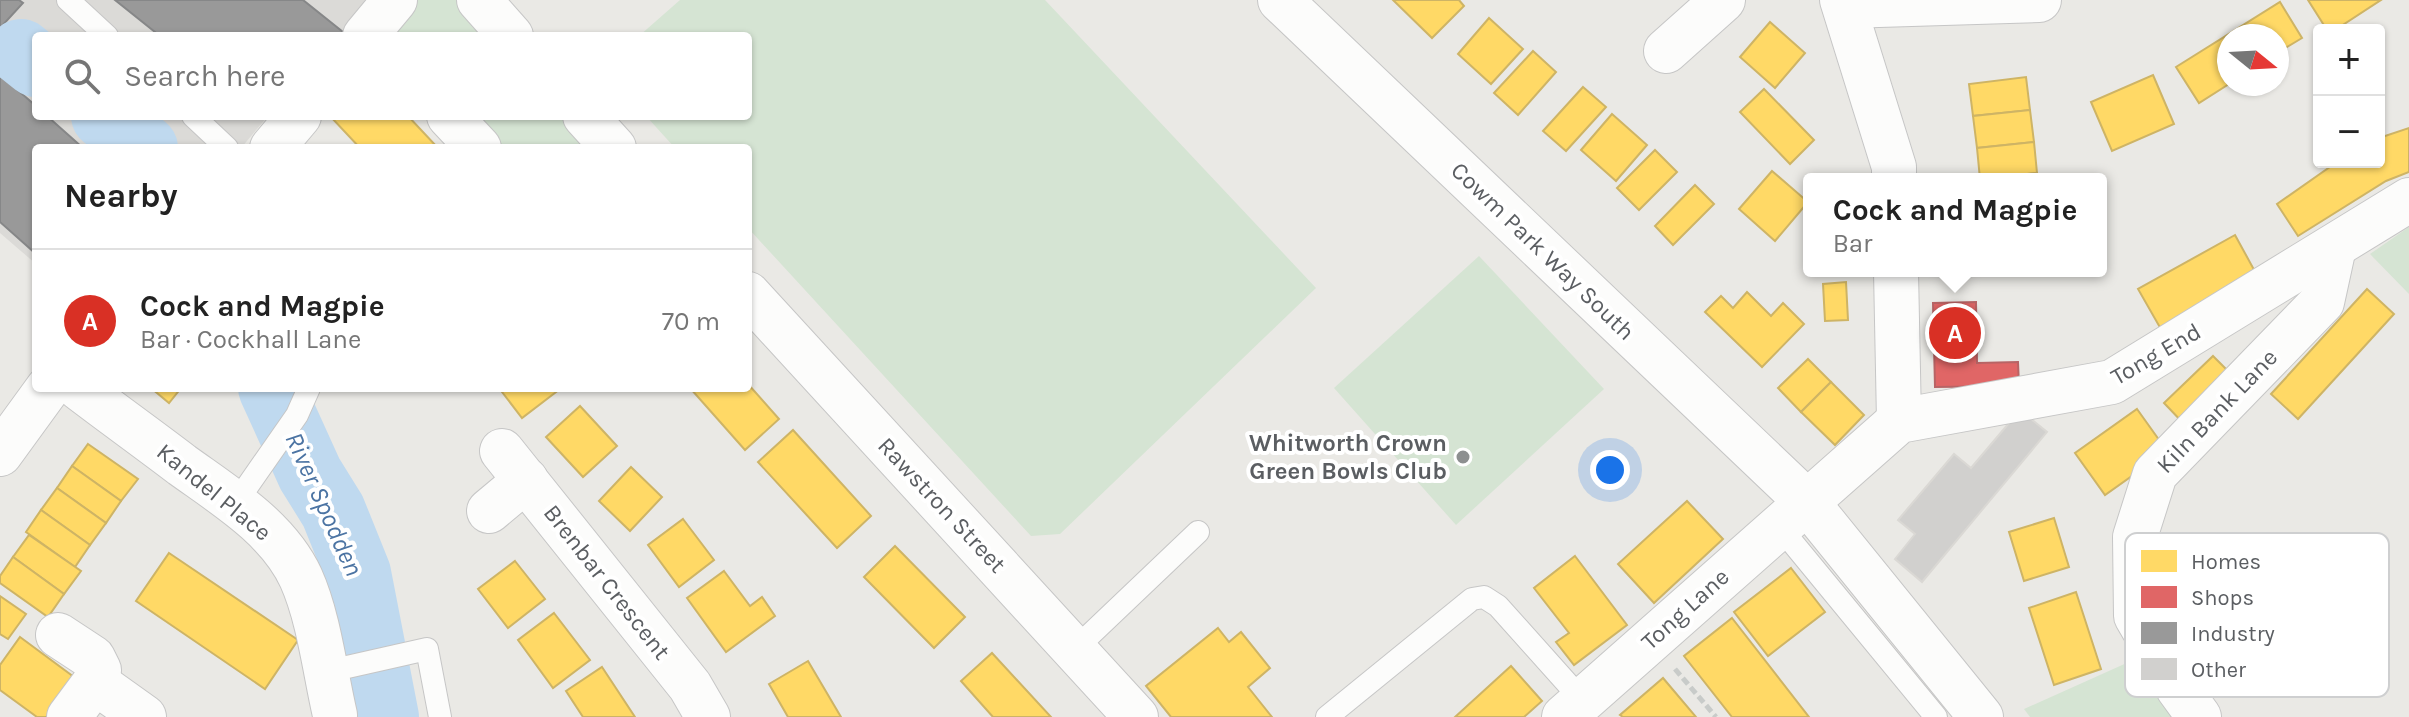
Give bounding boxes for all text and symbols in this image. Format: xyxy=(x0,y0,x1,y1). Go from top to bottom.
north arrow xyxy=(2217,24,2289,96)
map controls xyxy=(2313,24,2385,168)
button: + xyxy=(2313,24,2385,96)
search box xyxy=(32,32,752,120)
icon: search xyxy=(60,54,104,98)
text: Search here xyxy=(124,58,285,94)
button: − xyxy=(2313,96,2385,168)
street label: Cowm Park Way South xyxy=(1445,156,1641,346)
popup xyxy=(1803,173,2107,277)
text: Nearby xyxy=(64,176,178,216)
text: Cock and Magpie xyxy=(1833,192,2077,228)
text: Bar xyxy=(1833,228,1873,259)
text: Cock and Magpie xyxy=(140,288,385,324)
pin: A xyxy=(1929,303,1981,363)
text: A xyxy=(82,306,98,337)
text: 70 m xyxy=(662,306,720,337)
street label: Tong End xyxy=(2106,317,2206,391)
text: Bar · Cockhall Lane xyxy=(140,324,361,355)
street label: Kiln Bank Lane xyxy=(2151,343,2283,479)
water label: River Spodden xyxy=(278,427,370,581)
place label: Whitworth Crown Green Bowls Club xyxy=(1249,429,1447,485)
street label: Rawstron Street xyxy=(872,432,1012,578)
street label: Kandel Place xyxy=(151,437,277,547)
marker: Whitworth Crown Green Bowls Club xyxy=(1454,448,1472,466)
your location xyxy=(1590,450,1630,490)
street label: Brenbar Crescent xyxy=(538,499,676,665)
legend xyxy=(2125,533,2389,697)
text: Homes xyxy=(2191,549,2261,575)
street label: Tong Lane xyxy=(1635,562,1735,656)
text: Shops xyxy=(2191,585,2254,611)
text: Industry xyxy=(2191,621,2275,647)
text: Other xyxy=(2191,657,2246,683)

